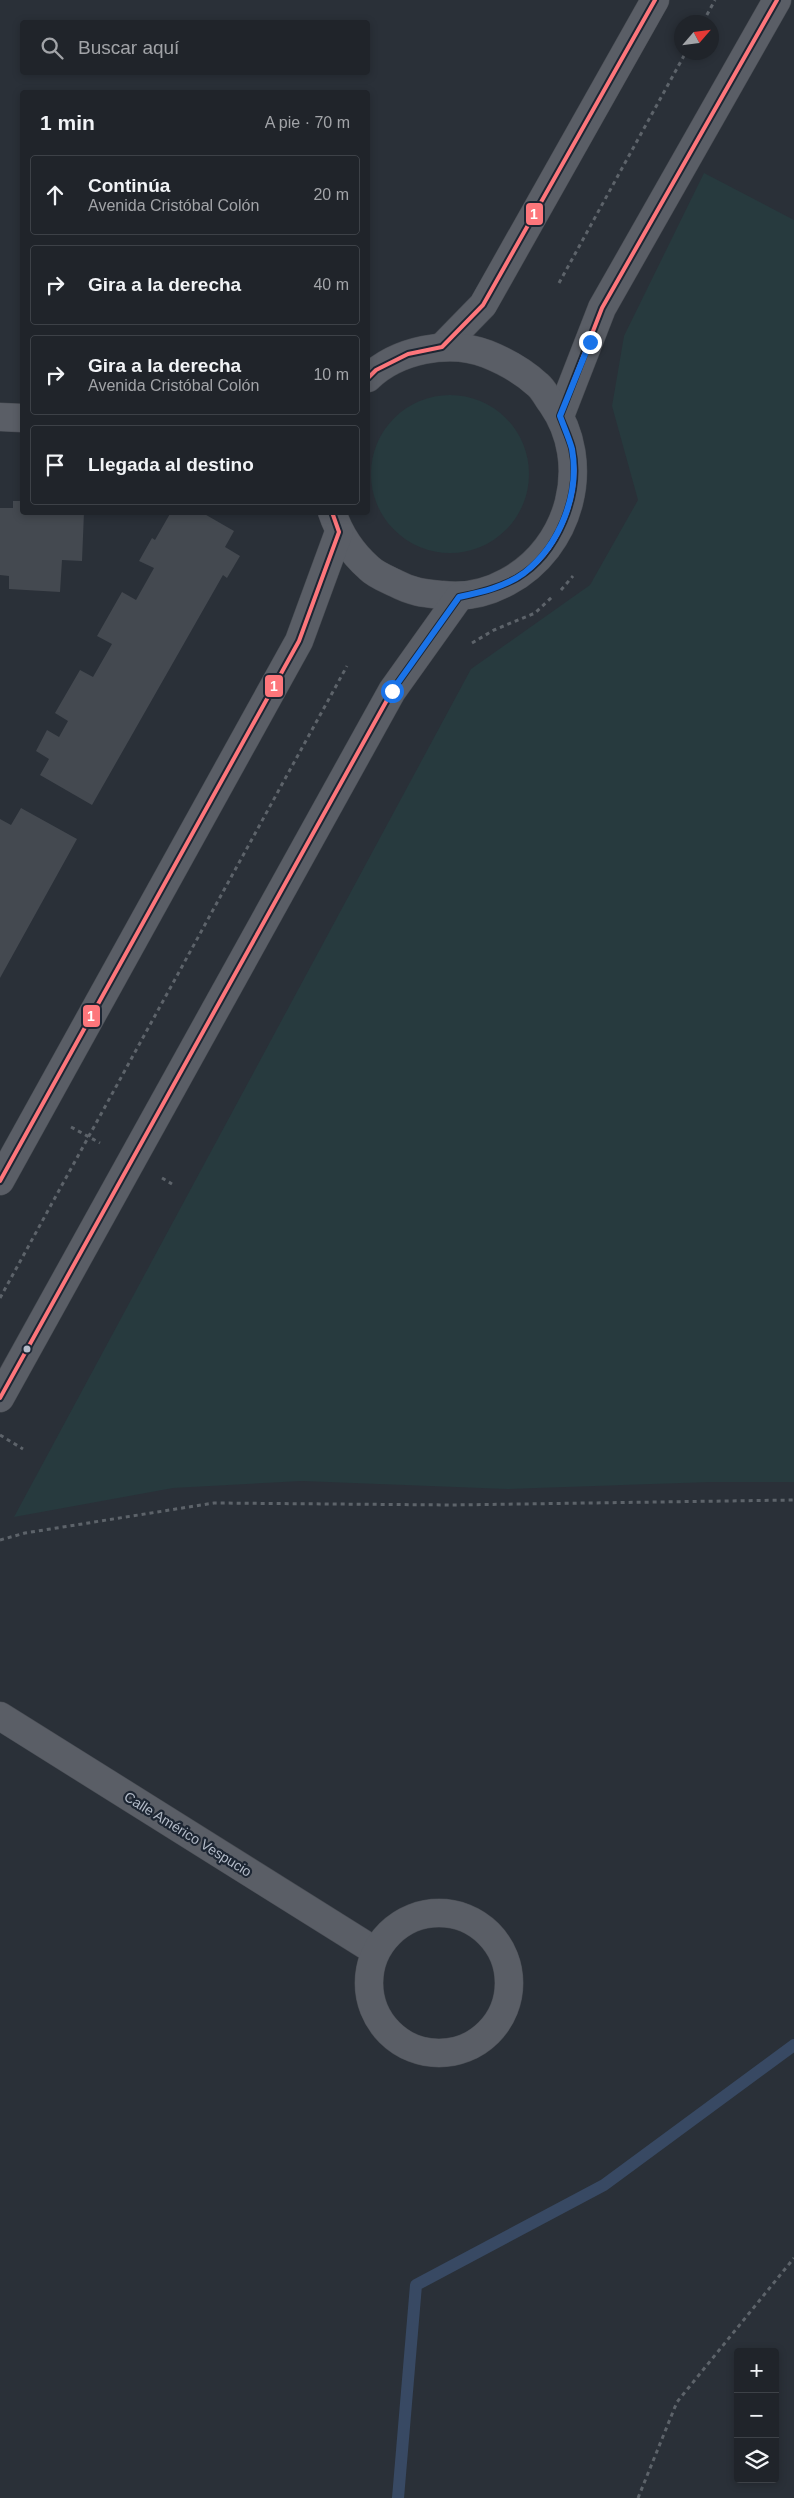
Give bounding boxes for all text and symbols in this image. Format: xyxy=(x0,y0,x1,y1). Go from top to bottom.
north arrow xyxy=(674,15,719,60)
search box xyxy=(20,20,370,75)
icon: search xyxy=(38,34,66,62)
text: Buscar aquí xyxy=(78,37,179,58)
text: 1 min xyxy=(40,111,95,134)
text: A pie · 70 m xyxy=(265,114,350,131)
text: Continúa xyxy=(88,175,170,196)
icon: ahead xyxy=(41,181,69,209)
text: 20 m xyxy=(313,186,349,203)
text: Avenida Cristóbal Colón xyxy=(88,197,259,214)
line badge: 1 xyxy=(525,202,544,226)
text: 1 xyxy=(530,206,538,222)
icon: right xyxy=(41,271,69,299)
text: Gira a la derecha xyxy=(88,274,241,295)
text: 40 m xyxy=(313,276,349,293)
route end xyxy=(579,331,602,354)
text: Gira a la derecha xyxy=(88,355,241,376)
icon: right xyxy=(41,361,69,389)
text: 10 m xyxy=(313,366,349,383)
text: Avenida Cristóbal Colón xyxy=(88,377,259,394)
icon: arrive xyxy=(41,451,69,479)
text: Llegada al destino xyxy=(88,454,254,475)
line badge: 1 xyxy=(264,674,284,698)
text: 1 xyxy=(270,678,278,694)
route start xyxy=(381,680,404,703)
line badge: 1 xyxy=(82,1004,101,1028)
text: 1 xyxy=(87,1008,95,1024)
unlabelled marker xyxy=(22,1344,32,1354)
street label: Calle Américo Vespucio xyxy=(121,1788,255,1880)
map controls xyxy=(734,2348,779,2483)
button: + xyxy=(734,2348,779,2393)
button: − xyxy=(734,2393,779,2438)
button: layers xyxy=(734,2438,779,2483)

